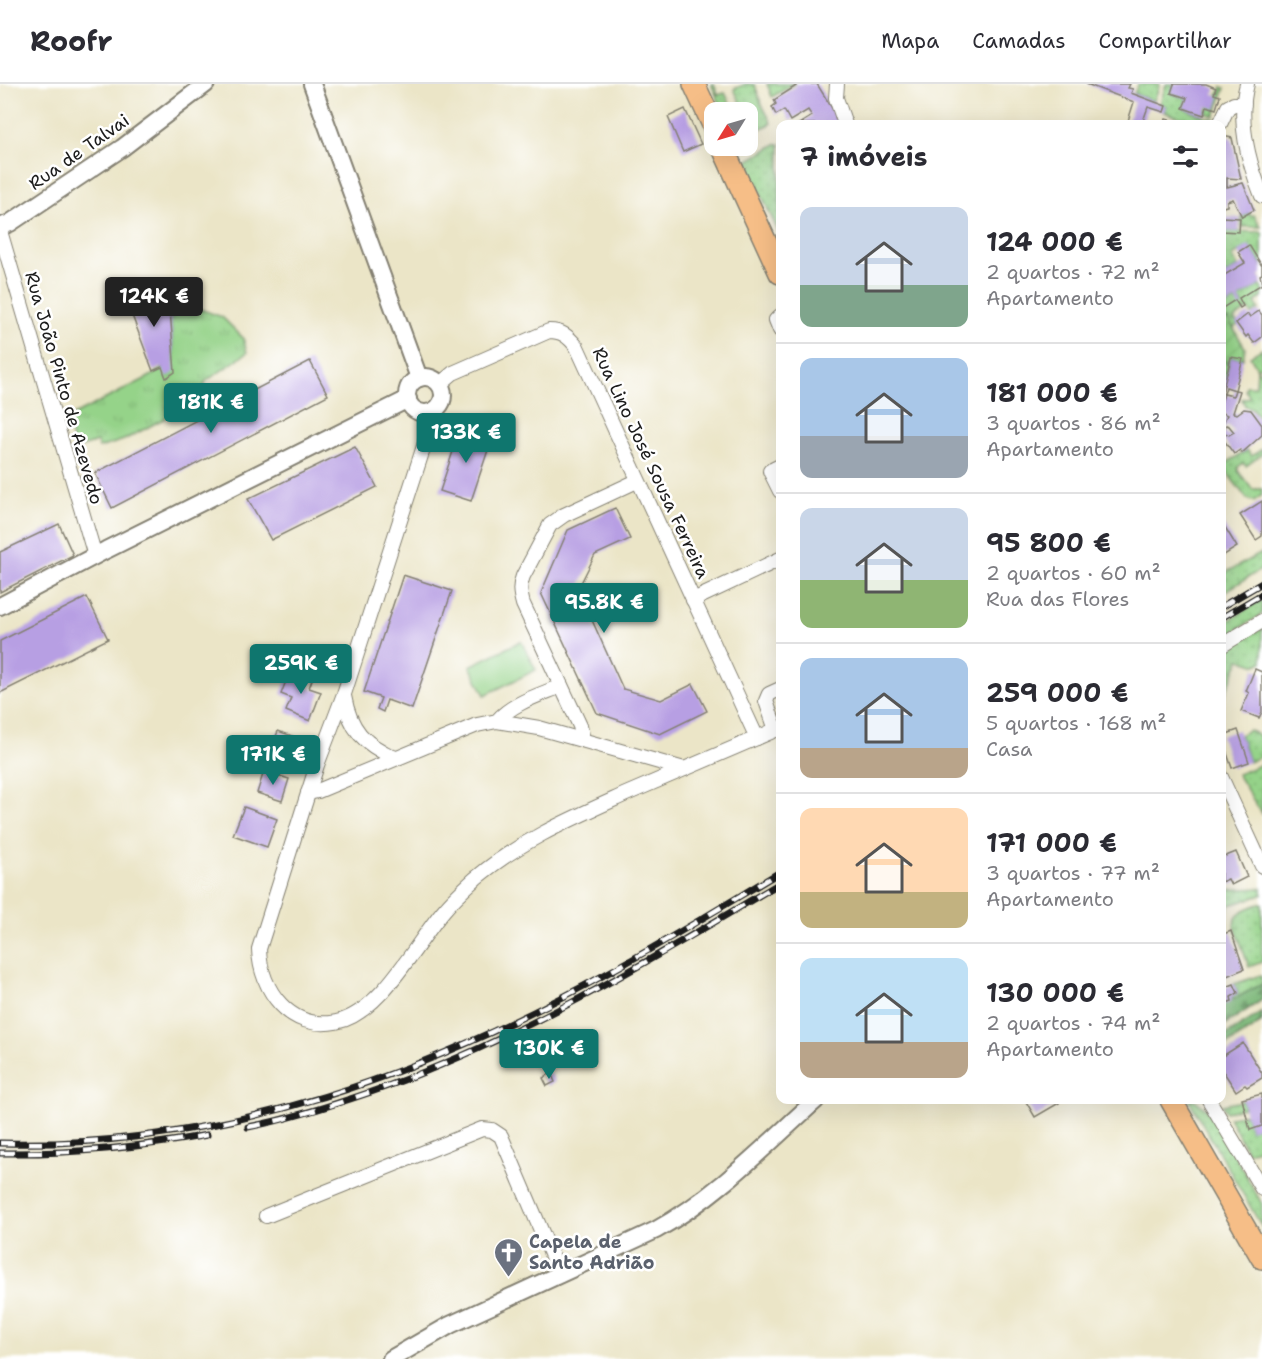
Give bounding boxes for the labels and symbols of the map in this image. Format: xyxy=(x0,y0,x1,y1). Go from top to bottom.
north arrow xyxy=(704,102,758,156)
street label: Rua de Talvai xyxy=(24,108,134,196)
street label: Rua João Pinto de Azevedo xyxy=(19,269,109,507)
pin: 124K € xyxy=(105,277,203,328)
street label: Rua Lino José Sousa Ferreira xyxy=(587,343,715,583)
pin: 181K € xyxy=(162,383,260,434)
pin: 133K € xyxy=(417,413,515,464)
pin: 95.8K € xyxy=(549,583,659,634)
pin: 259K € xyxy=(252,644,350,695)
pin: 171K € xyxy=(224,735,322,786)
pin: 130K € xyxy=(500,1029,598,1080)
place label: Capela de Santo Adrião xyxy=(529,1230,654,1275)
church icon: Capela de Santo Adrião xyxy=(492,1236,524,1278)

